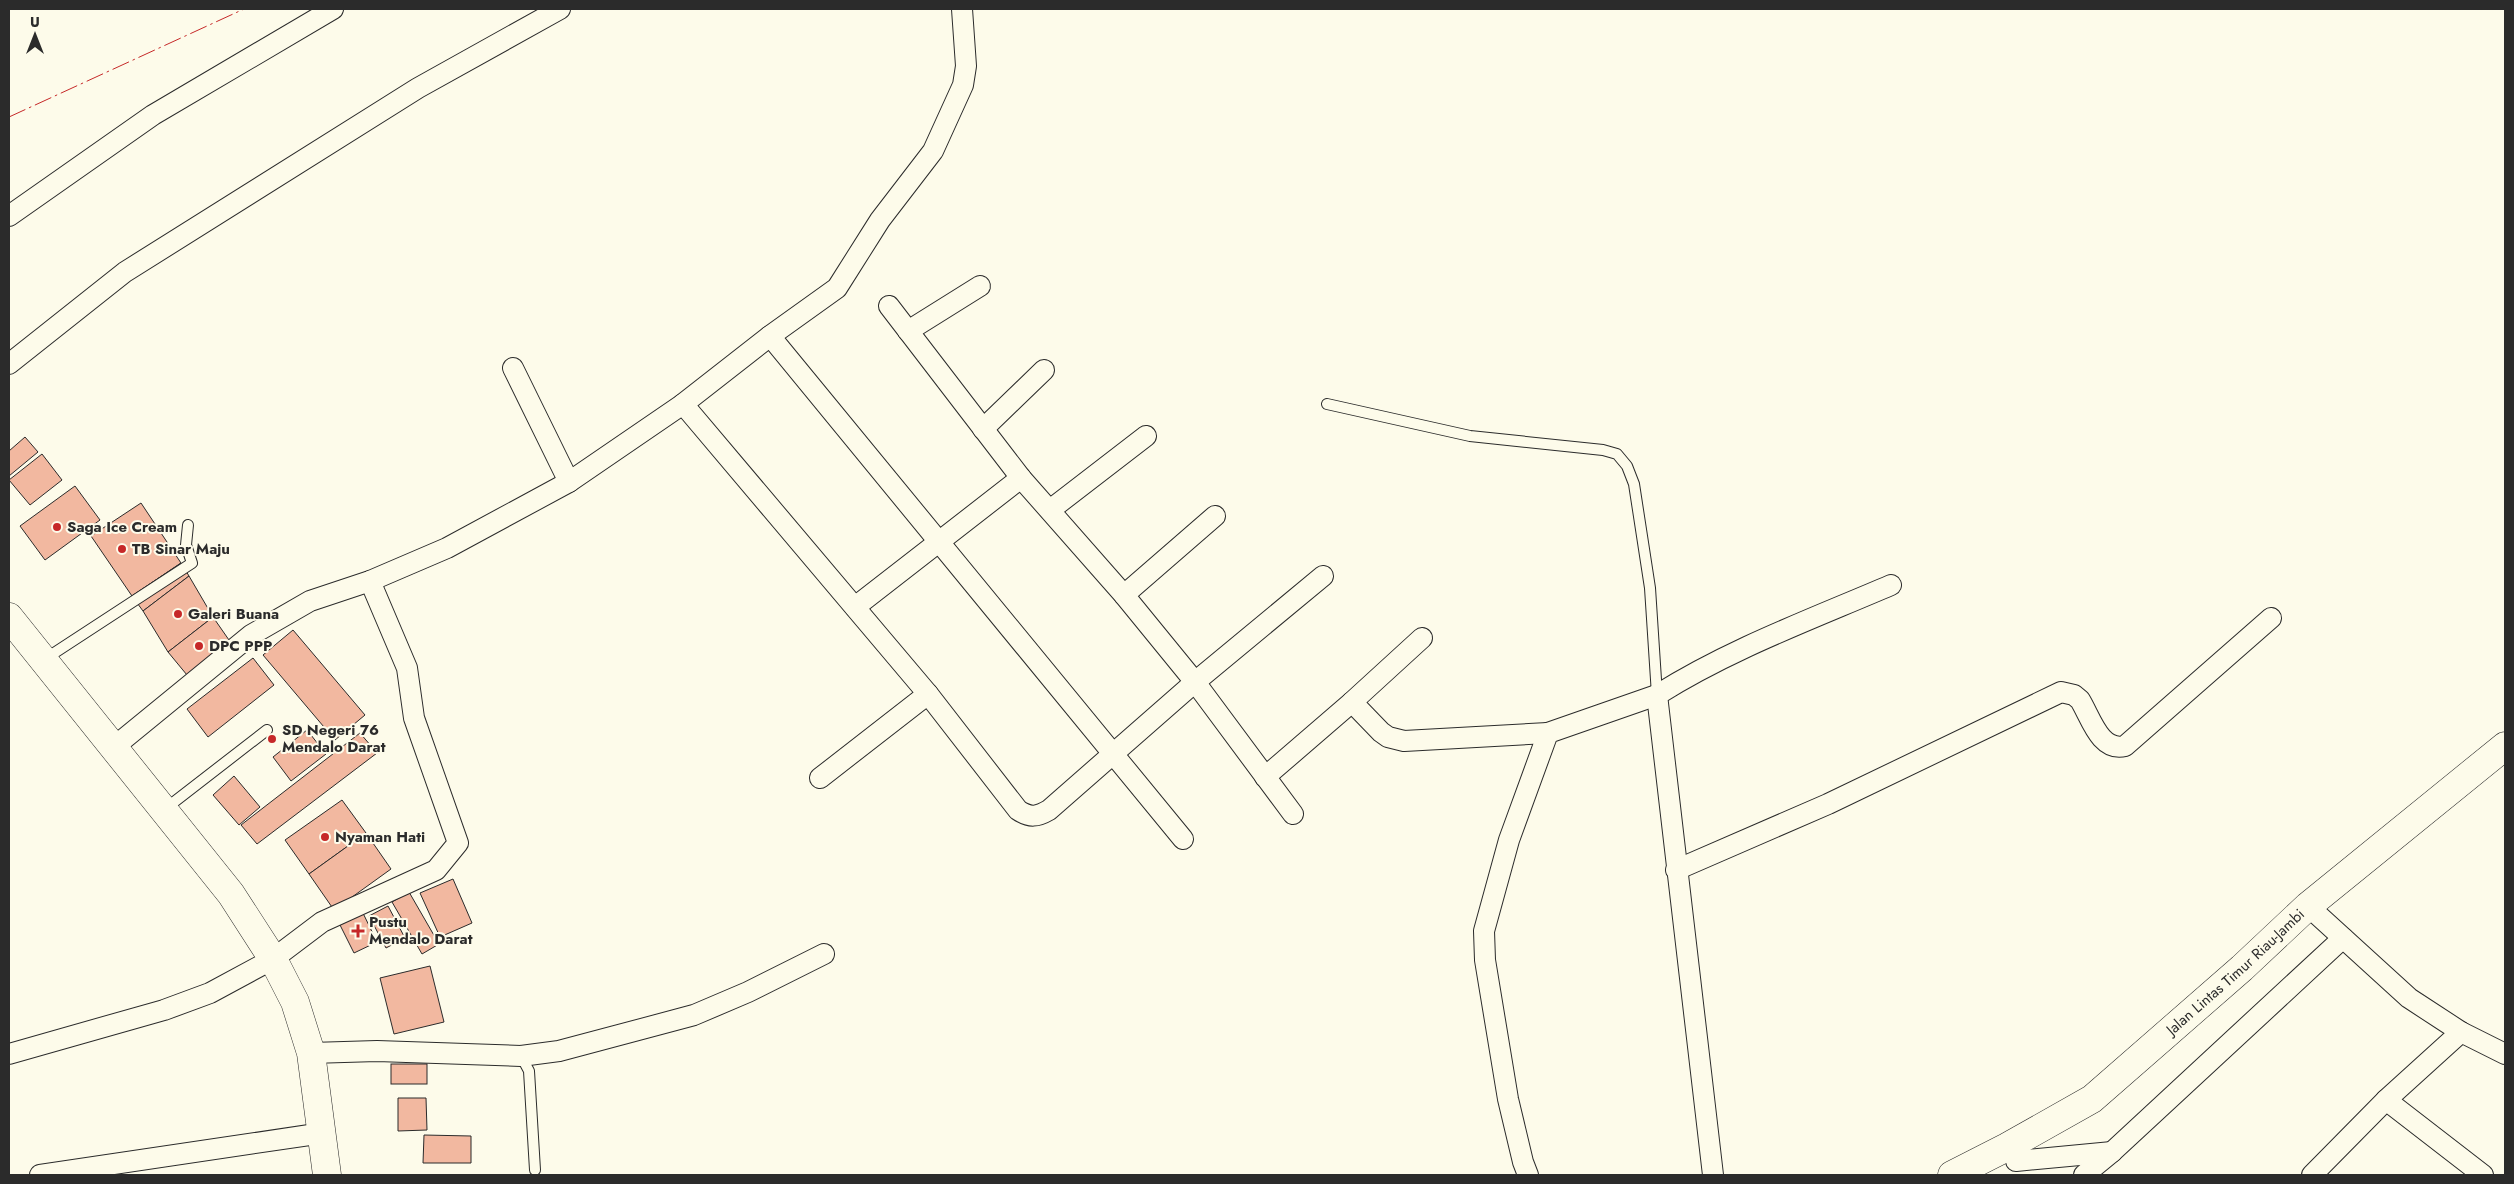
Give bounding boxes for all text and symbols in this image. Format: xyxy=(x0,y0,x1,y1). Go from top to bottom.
north arrow xyxy=(10,10,60,60)
text: U xyxy=(30,12,40,32)
place label: Saga Ice Cream xyxy=(67,516,177,538)
marker: Saga Ice Cream xyxy=(51,521,63,533)
place label: TB Sinar Maju xyxy=(132,538,230,560)
marker: TB Sinar Maju xyxy=(116,543,128,555)
place label: Galeri Buana xyxy=(188,603,279,625)
marker: Galeri Buana xyxy=(172,608,184,620)
place label: DPC PPP xyxy=(209,635,272,657)
marker: DPC PPP xyxy=(193,640,205,652)
place label: SD Negeri 76 Mendalo Darat xyxy=(282,719,386,758)
marker: SD Negeri 76 Mendalo Darat xyxy=(266,733,278,745)
place label: Nyaman Hati xyxy=(335,826,425,848)
marker: Nyaman Hati xyxy=(319,831,331,843)
street label: Jalan Lintas Timur Riau-Jambi xyxy=(2160,904,2310,1042)
place label: Pustu Mendalo Darat xyxy=(369,911,473,950)
marker: Pustu Mendalo Darat xyxy=(351,924,365,938)

